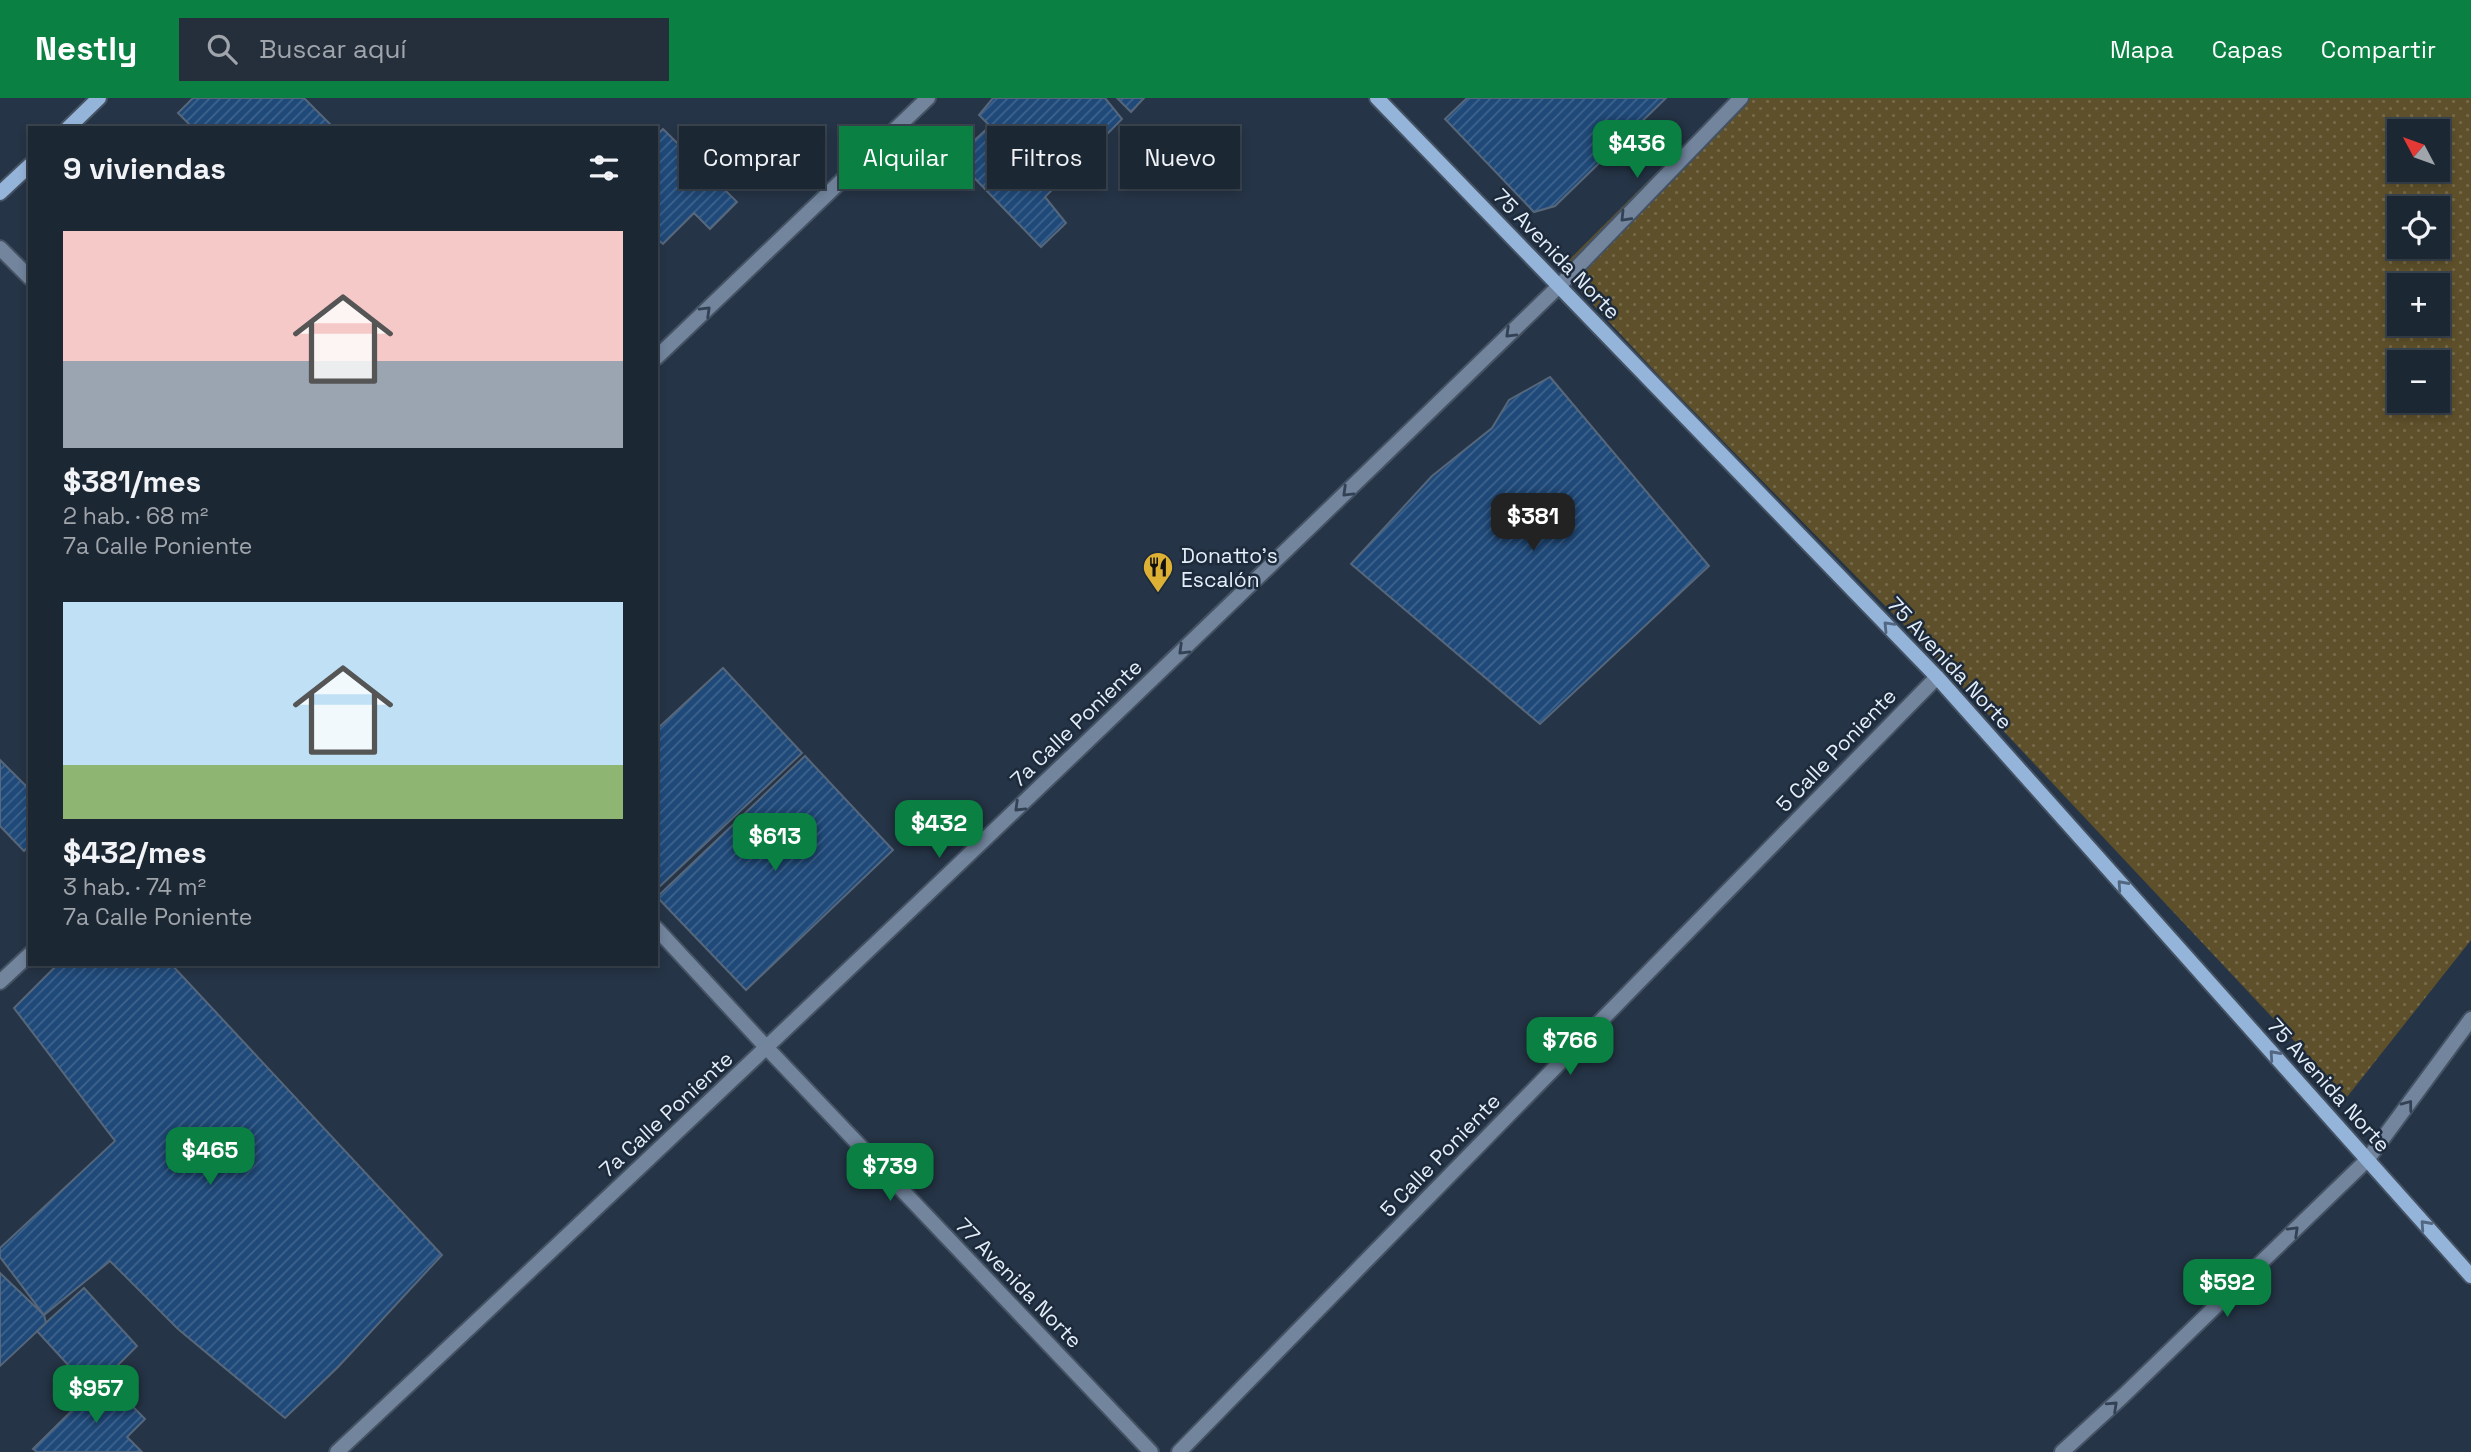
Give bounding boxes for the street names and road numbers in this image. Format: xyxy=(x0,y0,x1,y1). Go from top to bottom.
street label: 75 Avenida Norte xyxy=(1488,183,1626,325)
street label: 75 Avenida Norte xyxy=(1882,591,2018,735)
street label: 7a Calle Poniente xyxy=(1004,653,1148,793)
street label: 5 Calle Poniente xyxy=(1770,682,1902,818)
street label: 75 Avenida Norte xyxy=(2262,1012,2396,1158)
street label: 7a Calle Poniente xyxy=(594,1045,738,1183)
street label: 5 Calle Poniente xyxy=(1374,1087,1506,1223)
street label: 77 Avenida Norte xyxy=(950,1212,1088,1354)

